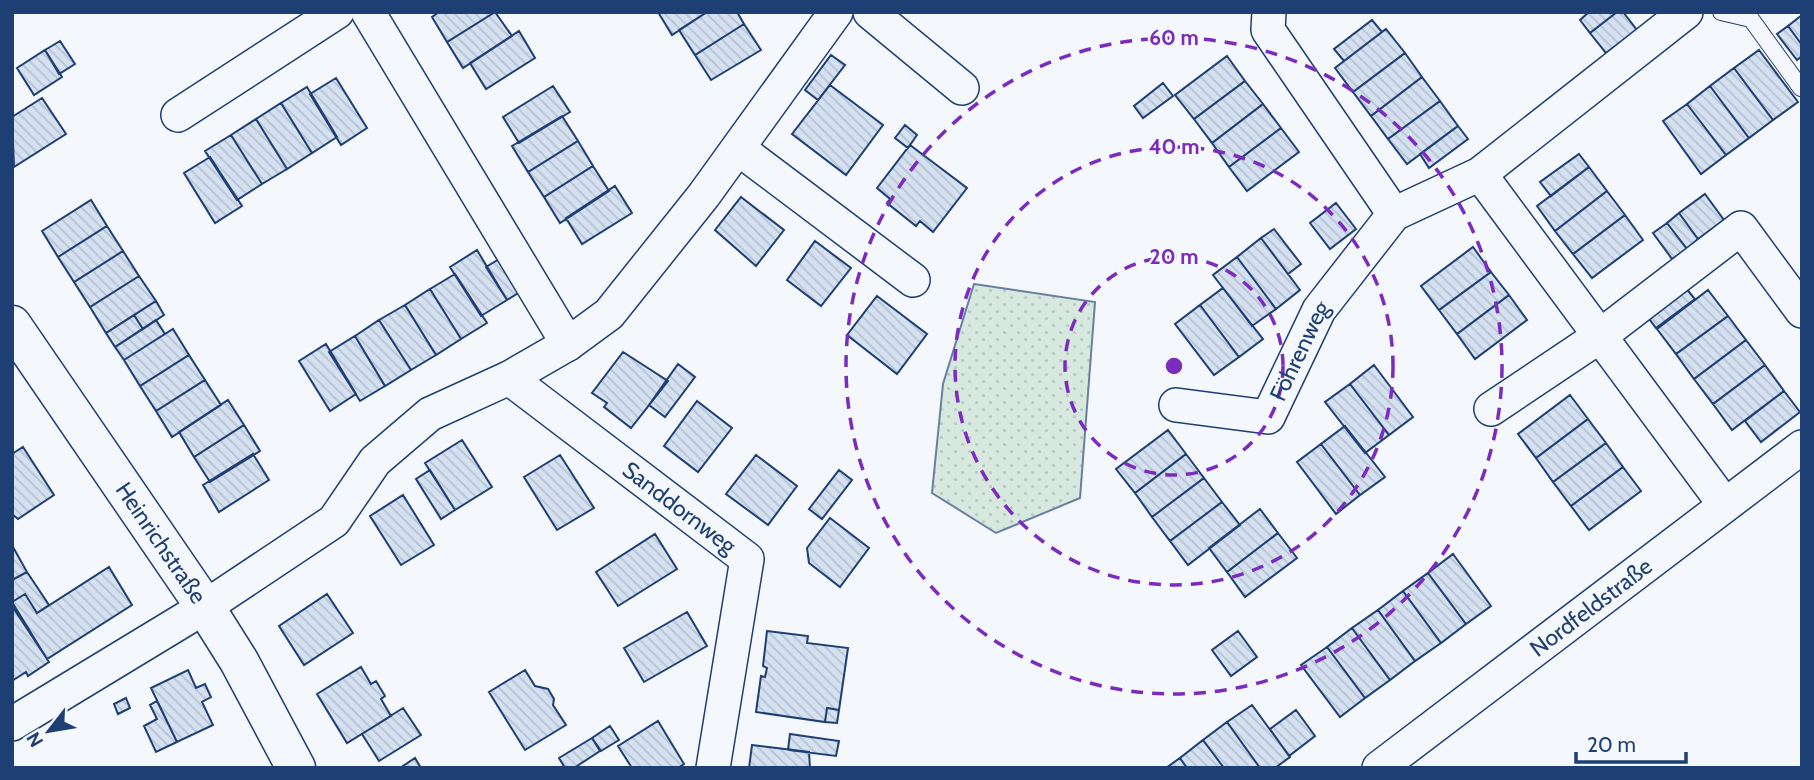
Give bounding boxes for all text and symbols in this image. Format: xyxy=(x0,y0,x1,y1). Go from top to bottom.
text: 60 m xyxy=(1149,25,1199,50)
text: 40 m xyxy=(1149,134,1199,159)
text: 20 m xyxy=(1150,244,1198,269)
street label: Föhrenweg xyxy=(1264,294,1336,405)
centre of rings xyxy=(1162,354,1186,378)
street label: Sanddornweg xyxy=(617,455,742,560)
street label: Heinrichstraße xyxy=(110,477,213,609)
street label: Nordfeldstraße xyxy=(1524,552,1658,662)
north arrow xyxy=(14,696,84,766)
scale bar xyxy=(1576,720,1686,764)
text: N xyxy=(22,728,48,751)
text: 20 m xyxy=(1587,732,1636,757)

